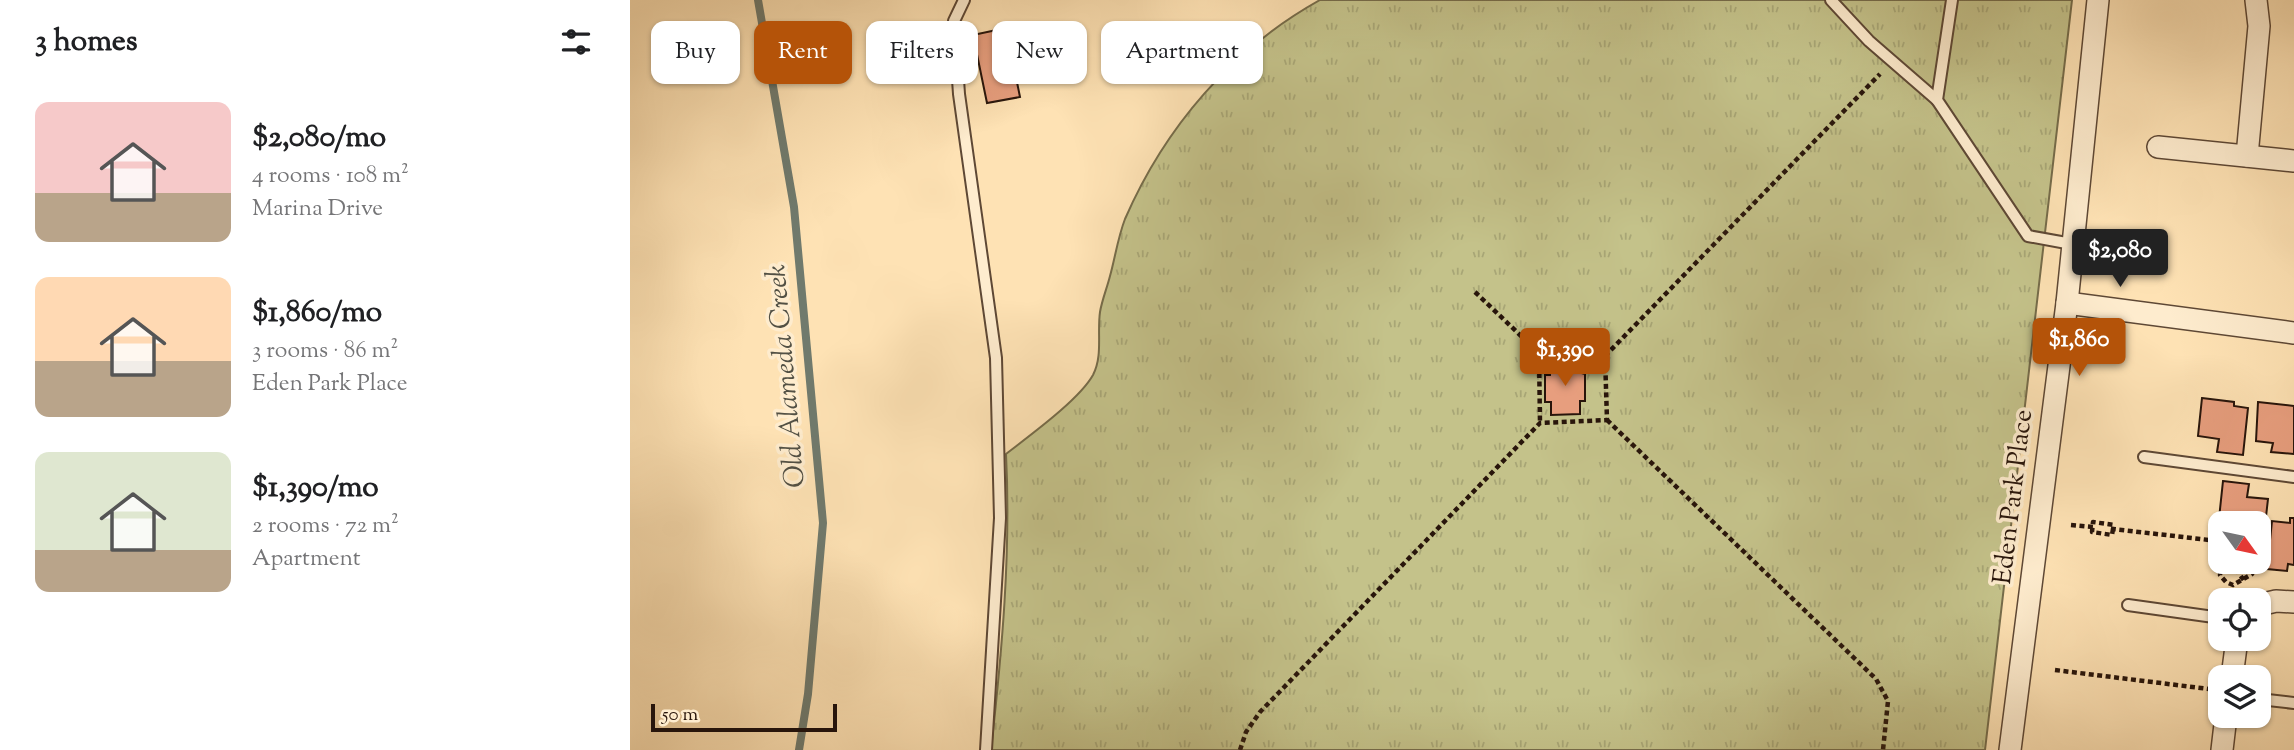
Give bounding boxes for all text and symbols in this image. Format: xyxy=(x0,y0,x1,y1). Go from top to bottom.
text: 3 homes xyxy=(35,21,138,64)
chip: Buy xyxy=(651,21,740,84)
chip: Rent xyxy=(754,21,852,84)
chip: Filters xyxy=(866,21,978,84)
chip: New xyxy=(992,21,1087,84)
chip: Apartment xyxy=(1101,21,1263,84)
icon: filters xyxy=(557,23,595,61)
text: $2,080/mo xyxy=(252,117,386,160)
icon: home xyxy=(91,130,175,214)
text: 4 rooms · 108 m² xyxy=(252,160,409,193)
text: Marina Drive xyxy=(252,193,383,226)
pin: $2,080 xyxy=(2063,230,2177,289)
text: $2,080 xyxy=(2088,235,2152,268)
water label: Old Alameda Creek xyxy=(757,262,817,489)
text: $1,860/mo xyxy=(252,292,382,335)
icon: home xyxy=(91,305,175,389)
pin: $1,860 xyxy=(2022,318,2136,378)
text: $1,860 xyxy=(2049,324,2109,357)
pin: $1,390 xyxy=(1508,328,1622,388)
text: $1,390 xyxy=(1536,334,1594,367)
text: 3 rooms · 86 m² xyxy=(252,335,398,368)
text: Eden Park Place xyxy=(252,368,408,401)
street label: Eden Park Place xyxy=(1985,407,2043,587)
text: $1,390/mo xyxy=(252,467,379,510)
icon: home xyxy=(91,480,175,564)
text: 2 rooms · 72 m² xyxy=(252,510,399,543)
north arrow xyxy=(2208,511,2272,574)
map controls xyxy=(2208,511,2271,728)
text: Apartment xyxy=(252,543,361,576)
button: locate xyxy=(2208,588,2271,651)
button: layers xyxy=(2208,665,2271,728)
scale bar xyxy=(651,701,836,733)
text: 50 m xyxy=(662,702,698,729)

